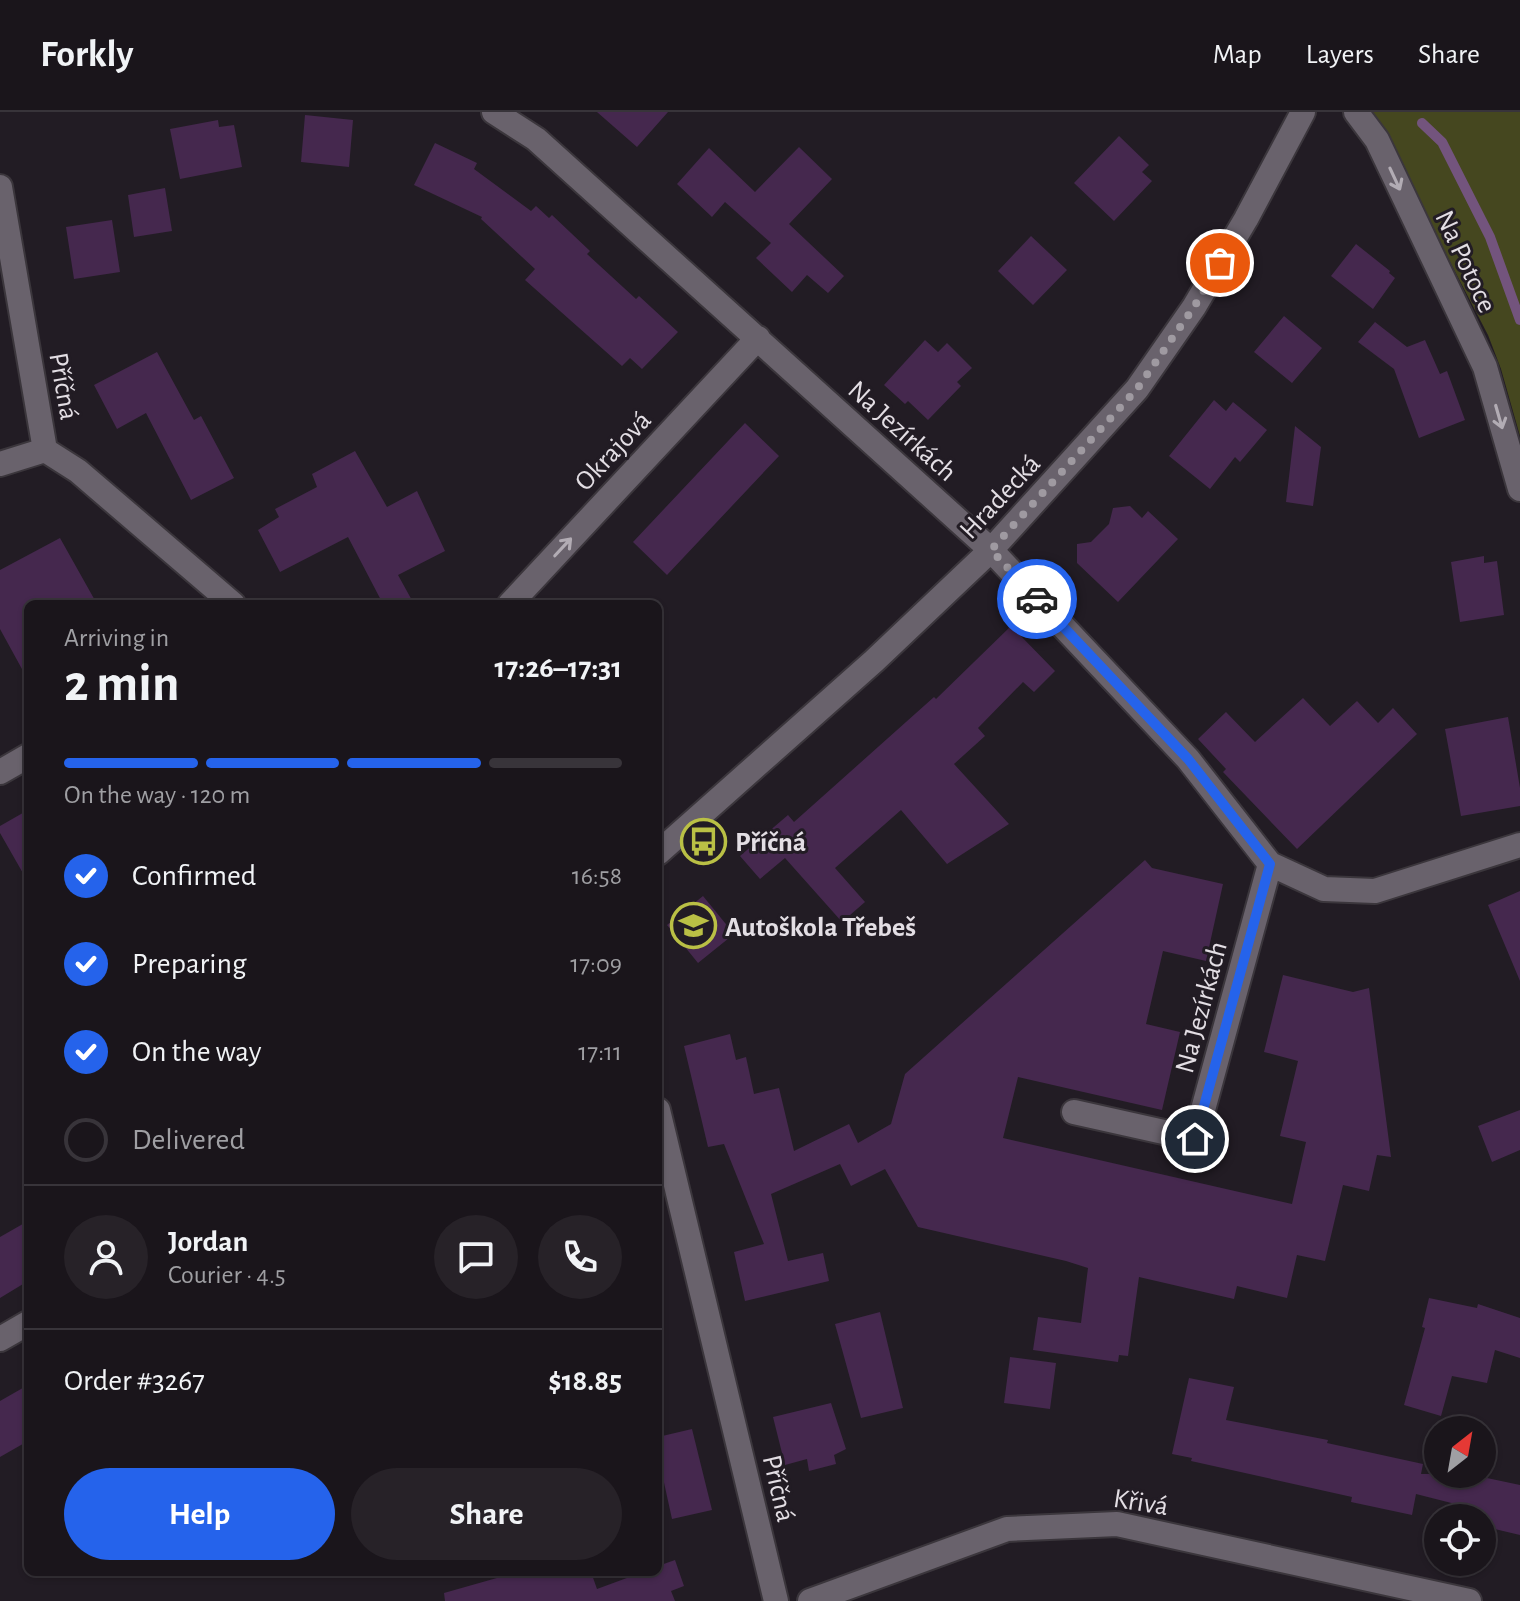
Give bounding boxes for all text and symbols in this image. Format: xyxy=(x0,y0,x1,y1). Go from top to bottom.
text: Forkly xyxy=(40,36,134,74)
text: Map xyxy=(1213,41,1262,69)
text: Layers xyxy=(1306,41,1374,69)
text: Share xyxy=(1418,41,1480,69)
one-way arrow xyxy=(1388,166,1403,190)
street label: Na Potoce xyxy=(1429,206,1501,317)
pin xyxy=(1186,229,1254,297)
icon: bag xyxy=(1198,241,1242,285)
street label: Příčná xyxy=(43,350,83,422)
street label: Na Jezírkách xyxy=(842,376,961,487)
one-way arrow xyxy=(1492,403,1507,429)
street label: Okrajová xyxy=(570,406,657,497)
street label: Hradecká xyxy=(955,450,1046,545)
one-way arrow xyxy=(554,537,573,557)
courier xyxy=(997,559,1077,639)
icon: car xyxy=(1015,577,1059,621)
text: Arriving in xyxy=(64,625,169,651)
text: 17:26–17:31 xyxy=(495,653,622,683)
text: 2 min xyxy=(64,658,179,710)
text: On the way · 120 m xyxy=(64,782,250,808)
bus stop icon: Příčná xyxy=(680,817,728,865)
place label: Příčná xyxy=(735,829,806,857)
icon: check xyxy=(64,854,108,898)
text: Confirmed xyxy=(132,861,256,891)
text: 16:58 xyxy=(572,863,622,889)
school or university icon: Autoškola Třebeš xyxy=(670,902,718,950)
place label: Autoškola Třebeš xyxy=(725,914,916,942)
street label: Na Jezírkách xyxy=(1171,939,1233,1076)
icon: check xyxy=(64,942,108,986)
text: Preparing xyxy=(132,949,247,979)
text: 17:09 xyxy=(570,951,622,977)
icon: check xyxy=(64,1030,108,1074)
text: On the way xyxy=(132,1037,261,1067)
text: 17:11 xyxy=(578,1039,622,1065)
pin xyxy=(1161,1105,1229,1173)
icon: home xyxy=(1173,1117,1217,1161)
text: Delivered xyxy=(132,1125,245,1155)
button: person xyxy=(64,1215,148,1299)
button: chat xyxy=(434,1215,518,1299)
button: phone xyxy=(538,1215,622,1299)
text: Jordan xyxy=(168,1227,248,1257)
text: Courier · 4.5 xyxy=(168,1262,286,1288)
text: Order #3267 xyxy=(64,1366,205,1396)
text: $18.85 xyxy=(548,1366,622,1396)
north arrow xyxy=(1424,1416,1496,1488)
map controls xyxy=(1424,1416,1496,1576)
street label: Příčná xyxy=(757,1452,799,1525)
button: Help xyxy=(64,1468,335,1560)
button: Share xyxy=(351,1468,622,1560)
street label: Křivá xyxy=(1111,1485,1170,1521)
button: locate xyxy=(1424,1504,1496,1576)

